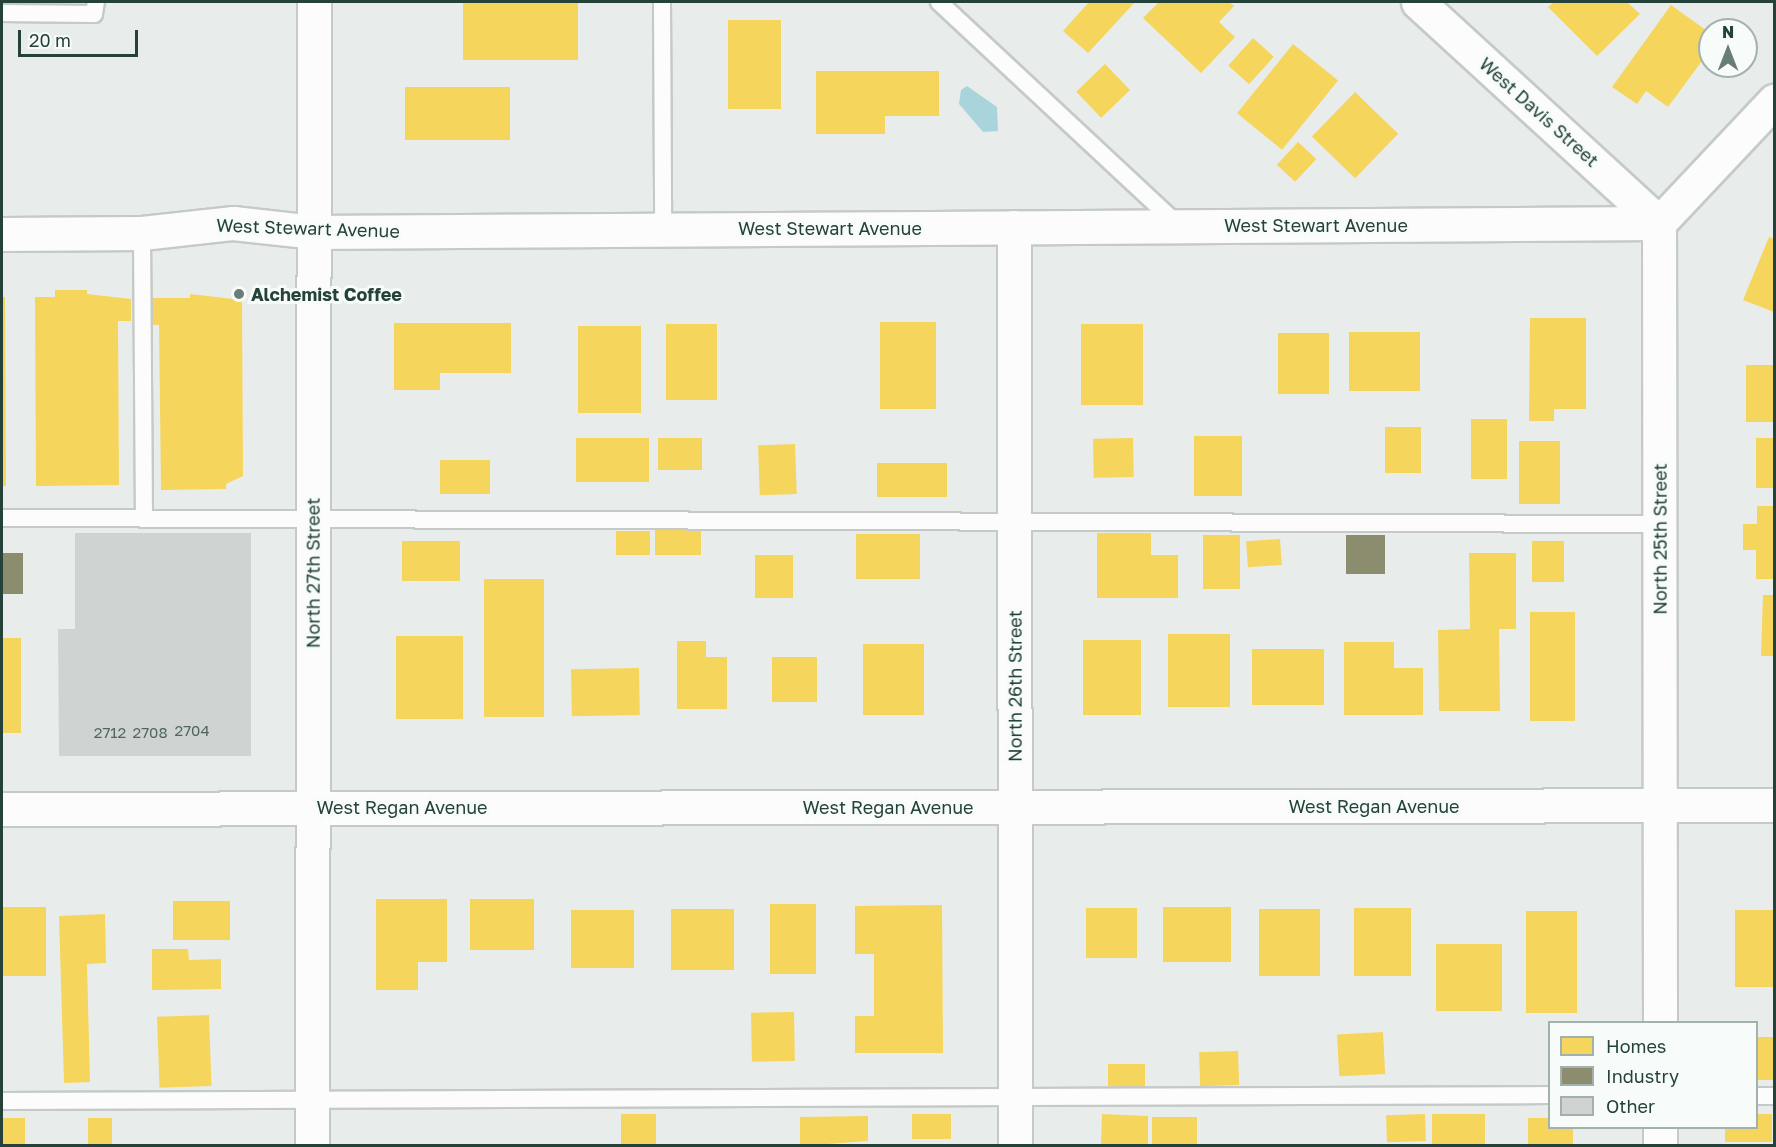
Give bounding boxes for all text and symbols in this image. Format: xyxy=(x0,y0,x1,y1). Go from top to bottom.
scale bar xyxy=(21,18,141,56)
north arrow xyxy=(1698,18,1758,78)
text: N xyxy=(1722,22,1734,42)
text: 20 m xyxy=(29,29,71,51)
street label: West Davis Street xyxy=(1475,53,1603,171)
street label: West Stewart Avenue xyxy=(216,214,400,242)
street label: West Stewart Avenue xyxy=(1224,214,1408,236)
street label: West Stewart Avenue xyxy=(738,217,922,239)
place label: Alchemist Coffee xyxy=(251,283,402,305)
marker: Alchemist Coffee xyxy=(232,287,246,301)
street label: North 25th Street xyxy=(1649,463,1671,615)
street label: North 27th Street xyxy=(302,498,324,648)
street label: North 26th Street xyxy=(1004,610,1026,762)
house number: 2704 xyxy=(174,722,210,740)
house number: 2712 xyxy=(94,724,126,742)
house number: 2708 xyxy=(132,724,168,742)
street label: West Regan Avenue xyxy=(1288,795,1460,817)
street label: West Regan Avenue xyxy=(316,796,488,818)
street label: West Regan Avenue xyxy=(802,796,974,818)
legend xyxy=(1548,1021,1758,1129)
text: Homes xyxy=(1606,1035,1666,1057)
text: Industry xyxy=(1606,1065,1679,1087)
text: Other xyxy=(1606,1095,1655,1117)

